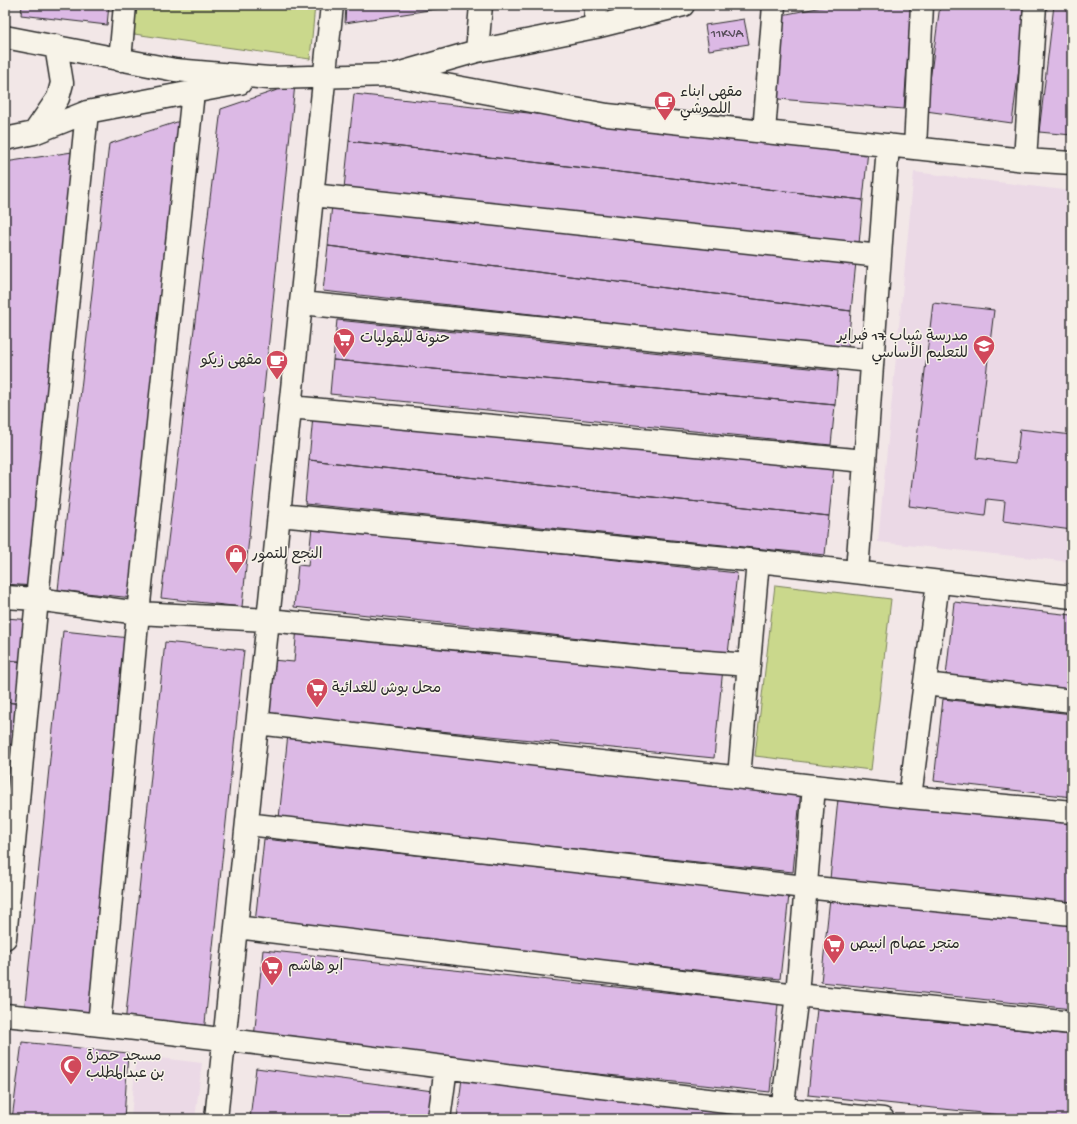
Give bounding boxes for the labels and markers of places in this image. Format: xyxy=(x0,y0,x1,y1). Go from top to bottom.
place label: مقهى ابناء اللموشي xyxy=(680,84,743,121)
cafe icon: مقهى ابناء اللموشي xyxy=(652,89,678,122)
supermarket icon: حنونة للبقوليات xyxy=(331,326,357,359)
place label: مدرسة شباب 17 فبراير للتعليم الأساسي xyxy=(836,328,968,365)
place label: حنونة للبقوليات xyxy=(360,330,450,348)
school or university icon: مدرسة شباب 17 فبراير للتعليم الأساسي xyxy=(971,333,997,366)
cafe icon: مقهى زيكو xyxy=(264,348,290,381)
place label: مقهى زيكو xyxy=(200,352,262,370)
shop icon: النجع للتمور xyxy=(223,542,249,575)
place label: النجع للتمور xyxy=(251,546,322,564)
supermarket icon: محل بوش للغدائية xyxy=(304,676,330,709)
place label: محل بوش للغدائية xyxy=(332,680,441,698)
supermarket icon: متجر عصام انبيص xyxy=(821,932,847,965)
place label: متجر عصام انبيص xyxy=(850,936,960,954)
supermarket icon: ابو هاشم xyxy=(259,954,285,987)
place label: ابو هاشم xyxy=(288,958,343,977)
place label: مسجد حمزة بن عبدالمطلب xyxy=(86,1048,165,1083)
mosque icon: مسجد حمزة بن عبدالمطلب xyxy=(58,1053,84,1086)

